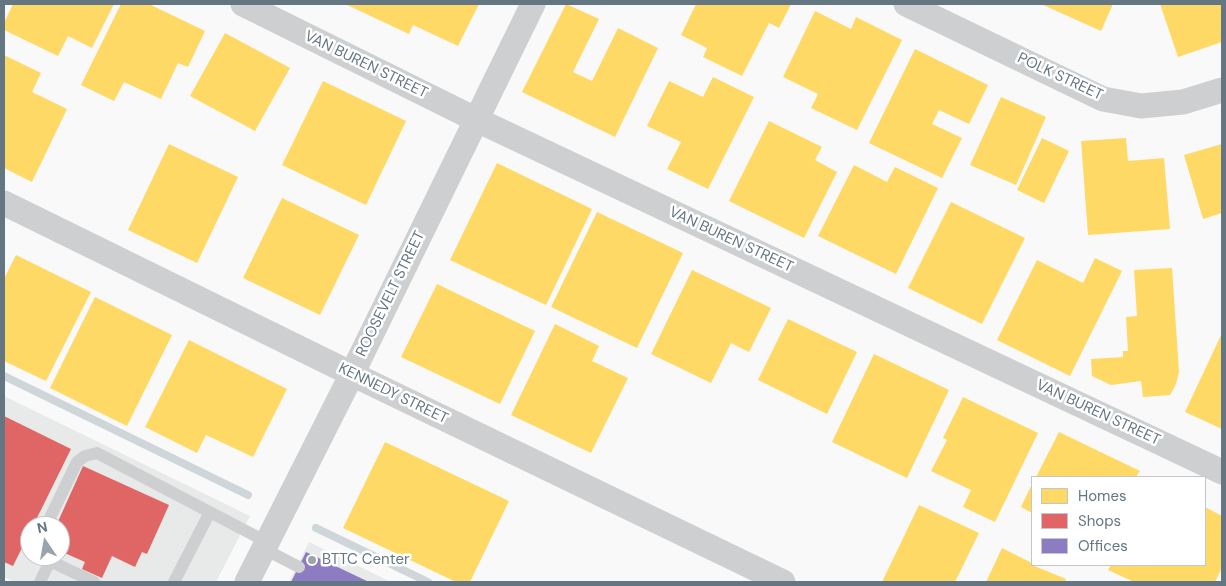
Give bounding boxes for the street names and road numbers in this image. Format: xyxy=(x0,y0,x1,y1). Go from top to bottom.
street label: VAN BUREN STREET xyxy=(302,27,430,103)
street label: POLK STREET xyxy=(1014,49,1106,105)
street label: VAN BUREN STREET xyxy=(666,203,796,277)
street label: ROOSEVELT STREET xyxy=(353,228,429,360)
street label: KENNEDY STREET xyxy=(335,360,451,428)
street label: VAN BUREN STREET xyxy=(1033,376,1163,450)

